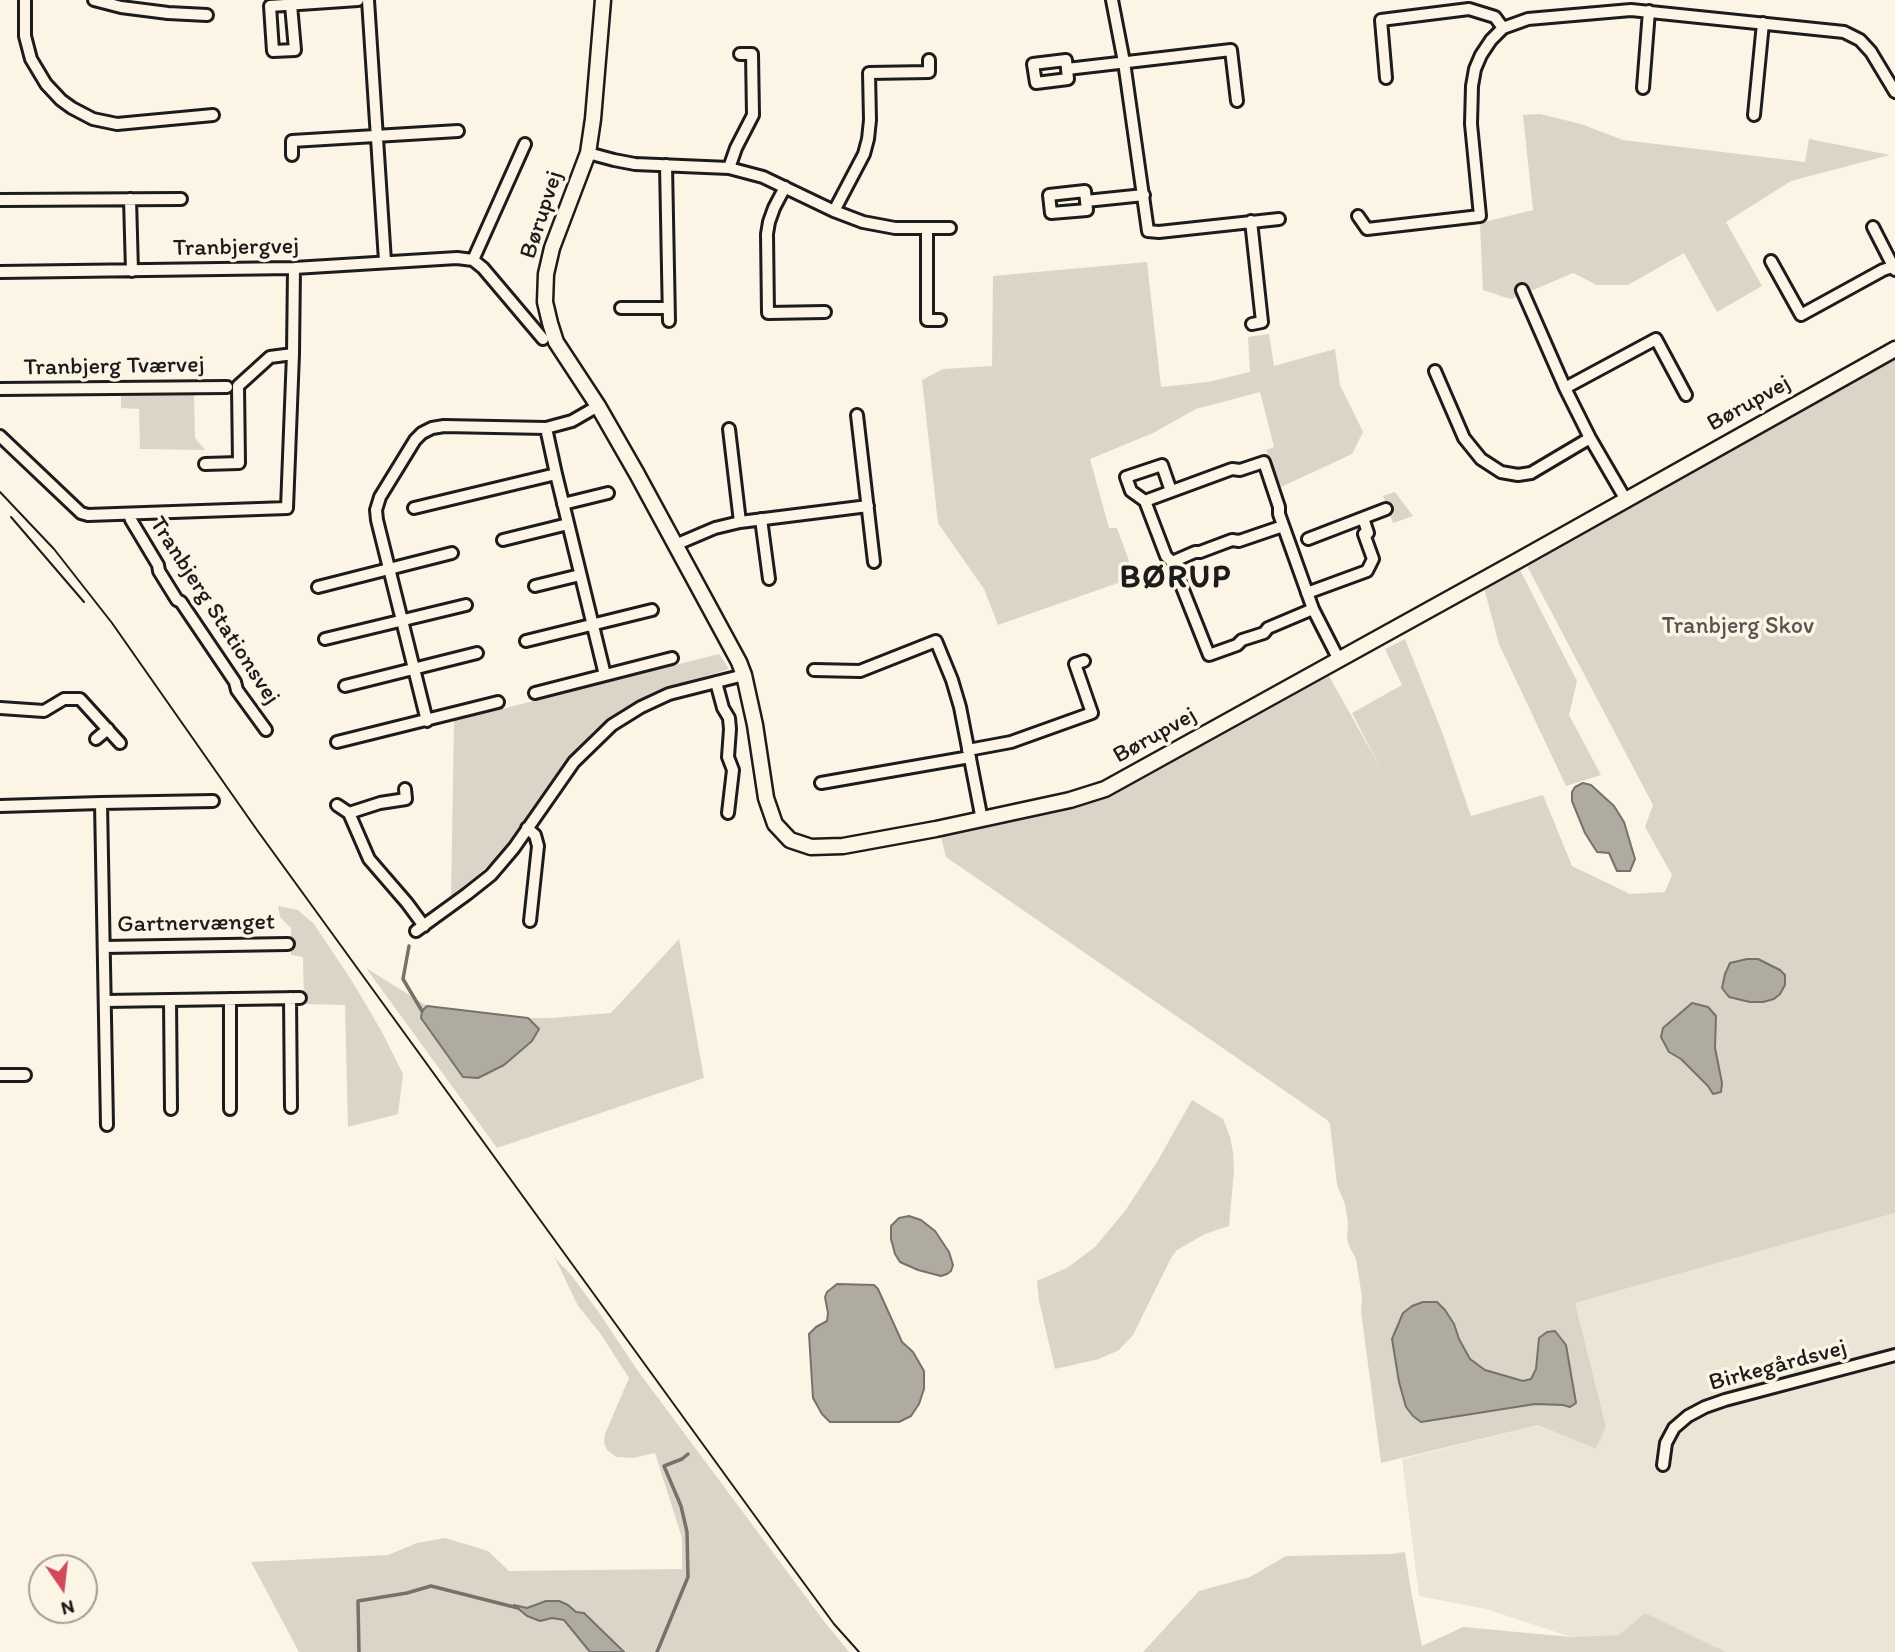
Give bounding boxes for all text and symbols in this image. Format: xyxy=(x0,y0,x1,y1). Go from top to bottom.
street label: Børupvej xyxy=(514,167,570,263)
street label: Tranbjergvej xyxy=(173,232,299,264)
street label: Tranbjerg Tværvej xyxy=(23,351,205,383)
street label: Børupvej xyxy=(1702,369,1796,439)
street label: Tranbjerg Stationsvej xyxy=(142,512,286,710)
district label: BØRUP xyxy=(1120,560,1232,598)
park label: Tranbjerg Skov xyxy=(1662,613,1814,641)
street label: Børupvej xyxy=(1108,701,1202,771)
street label: Gartnervænget xyxy=(117,908,275,940)
street label: Birkegårdsvej xyxy=(1706,1334,1850,1398)
north arrow xyxy=(28,1554,98,1624)
text: N xyxy=(59,1595,77,1621)

